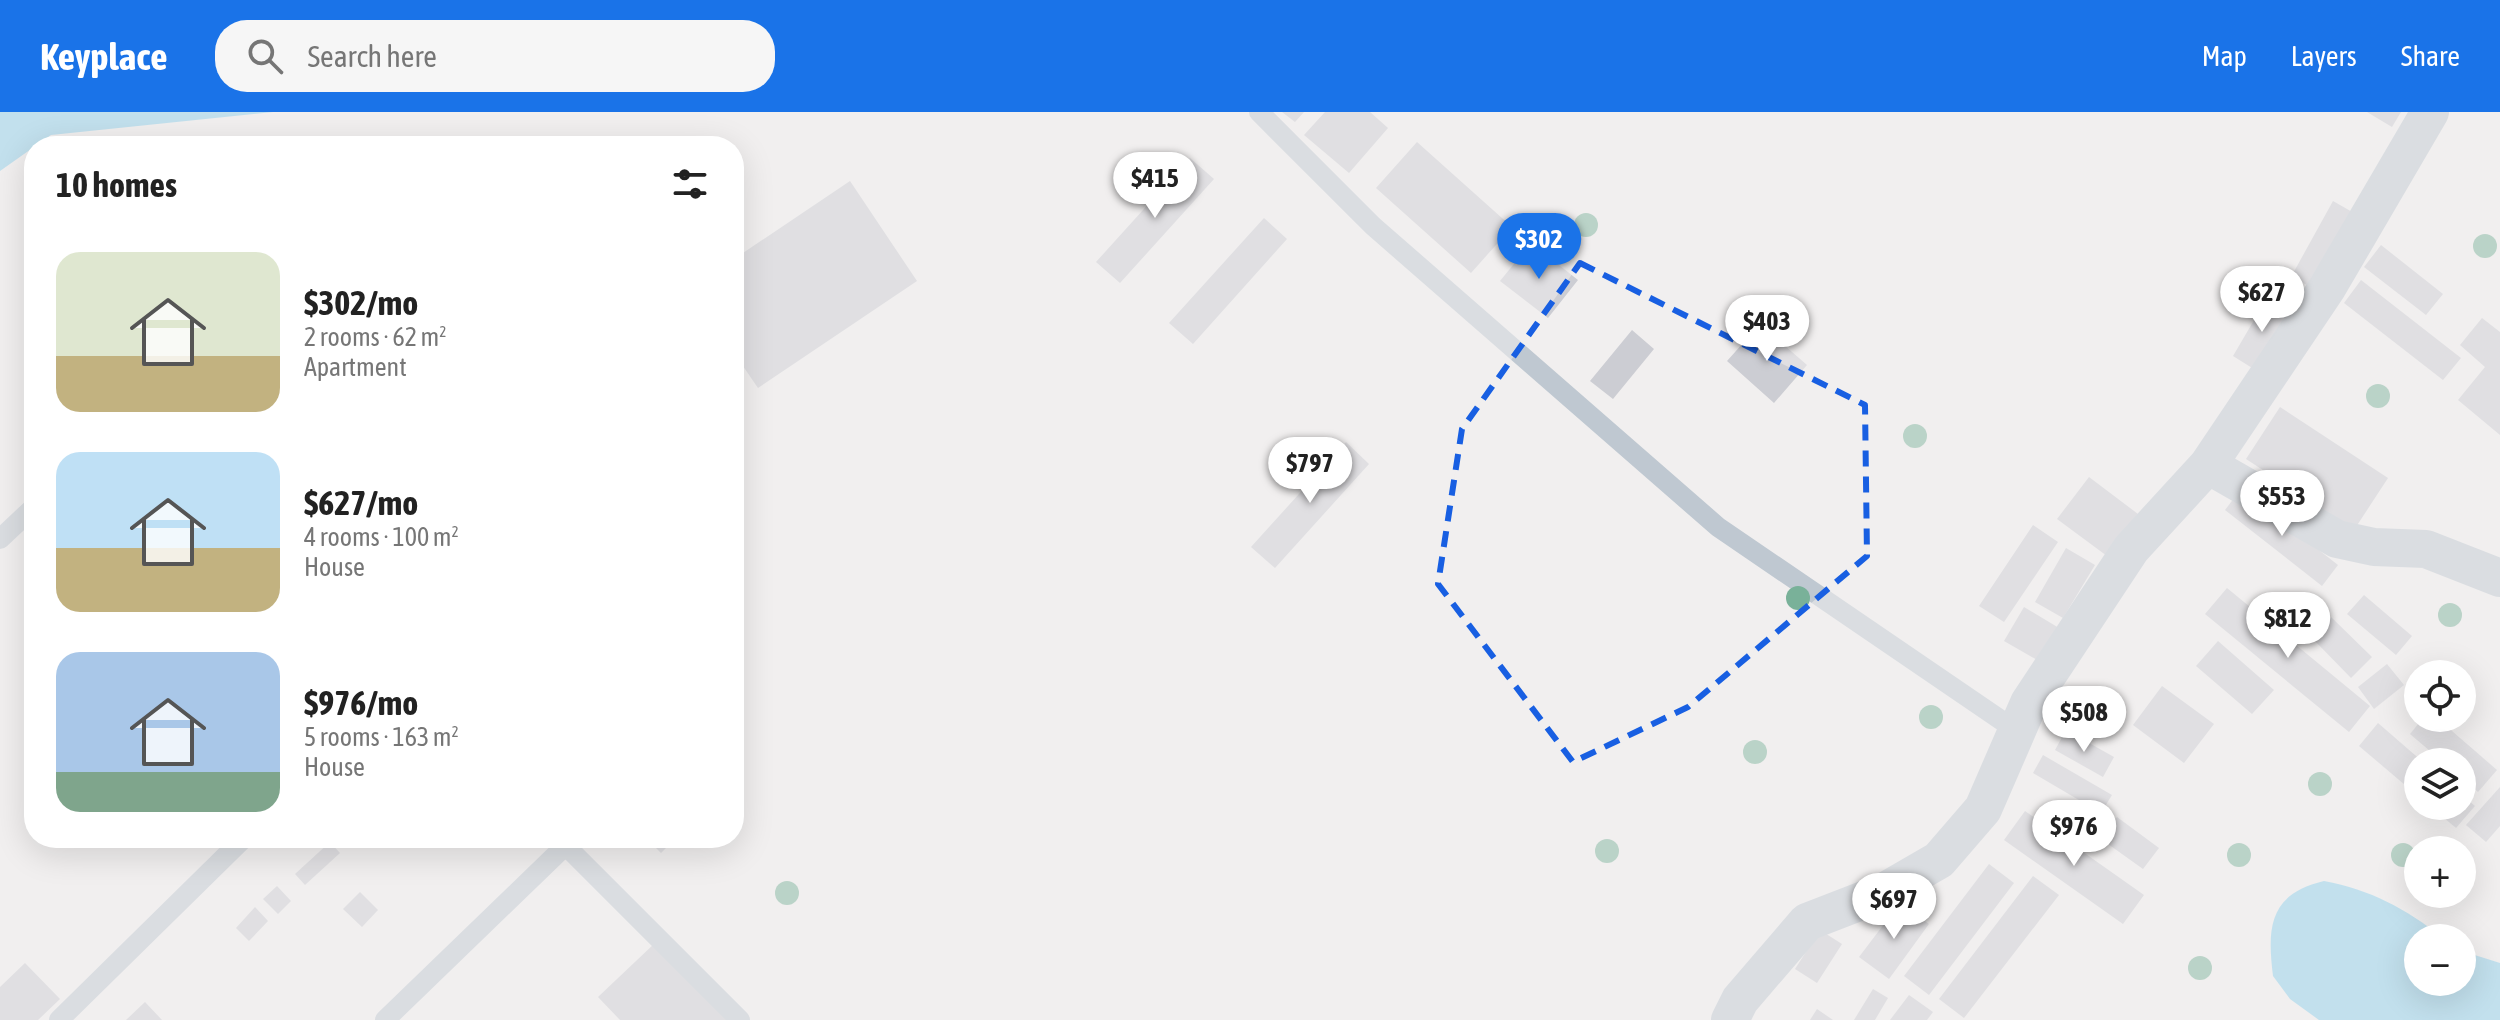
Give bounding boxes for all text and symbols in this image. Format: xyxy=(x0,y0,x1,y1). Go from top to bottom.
search box xyxy=(215,20,775,92)
icon: search xyxy=(243,34,287,78)
text: Keyplace xyxy=(40,35,167,78)
text: Search here xyxy=(307,39,437,73)
text: Map xyxy=(2202,40,2247,72)
text: Layers xyxy=(2291,40,2357,72)
text: Share xyxy=(2401,40,2460,72)
pin: $415 xyxy=(1108,152,1202,220)
icon: filters xyxy=(668,162,712,206)
text: $415 xyxy=(1131,163,1179,193)
text: 10 homes xyxy=(56,165,177,204)
pin: $302 xyxy=(1492,213,1586,281)
text: $302 xyxy=(1515,224,1563,254)
pin: $627 xyxy=(2215,266,2309,334)
text: $627 xyxy=(2238,277,2286,307)
text: $302/mo xyxy=(304,283,418,322)
icon: home xyxy=(120,284,216,380)
pin: $403 xyxy=(1720,295,1814,363)
text: $403 xyxy=(1743,306,1791,336)
text: 2 rooms · 62 m² xyxy=(304,322,446,352)
text: Apartment xyxy=(304,352,407,382)
pin: $797 xyxy=(1263,437,1357,505)
text: $797 xyxy=(1286,448,1334,478)
pin: $553 xyxy=(2235,470,2329,538)
text: $553 xyxy=(2258,481,2306,511)
text: $627/mo xyxy=(304,483,418,522)
icon: home xyxy=(120,484,216,580)
text: 4 rooms · 100 m² xyxy=(304,522,459,552)
text: House xyxy=(304,552,365,582)
pin: $812 xyxy=(2241,592,2335,660)
text: $812 xyxy=(2264,603,2312,633)
map controls xyxy=(2404,660,2476,996)
button: locate xyxy=(2404,660,2476,732)
text: $976/mo xyxy=(304,683,418,722)
icon: home xyxy=(120,684,216,780)
pin: $508 xyxy=(2037,686,2131,754)
text: $508 xyxy=(2060,697,2108,727)
text: 5 rooms · 163 m² xyxy=(304,722,459,752)
button: layers xyxy=(2404,748,2476,820)
text: House xyxy=(304,752,365,782)
pin: $976 xyxy=(2027,800,2121,868)
text: $976 xyxy=(2050,811,2098,841)
button: + xyxy=(2404,836,2476,908)
pin: $697 xyxy=(1847,873,1941,941)
text: $697 xyxy=(1870,884,1918,914)
button: − xyxy=(2404,924,2476,996)

